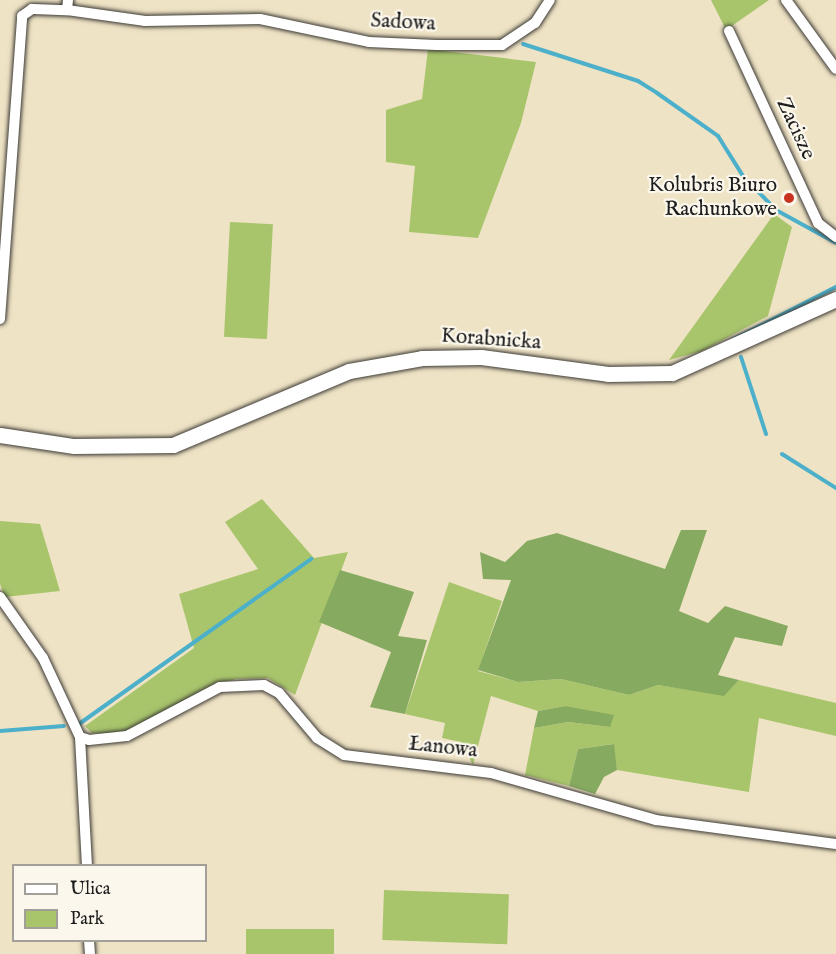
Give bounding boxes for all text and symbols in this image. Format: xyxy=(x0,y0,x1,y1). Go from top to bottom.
street label: Sadowa xyxy=(370,9,436,37)
street label: Zacisze xyxy=(770,94,820,164)
place label: Kolubris Biuro Rachunkowe xyxy=(648,173,777,223)
marker: Kolubris Biuro Rachunkowe xyxy=(782,191,796,205)
street label: Korabnicka xyxy=(440,324,542,356)
street label: Łanowa xyxy=(407,732,479,764)
legend xyxy=(12,864,207,942)
text: Ulica xyxy=(70,878,111,901)
text: Park xyxy=(70,908,104,931)

